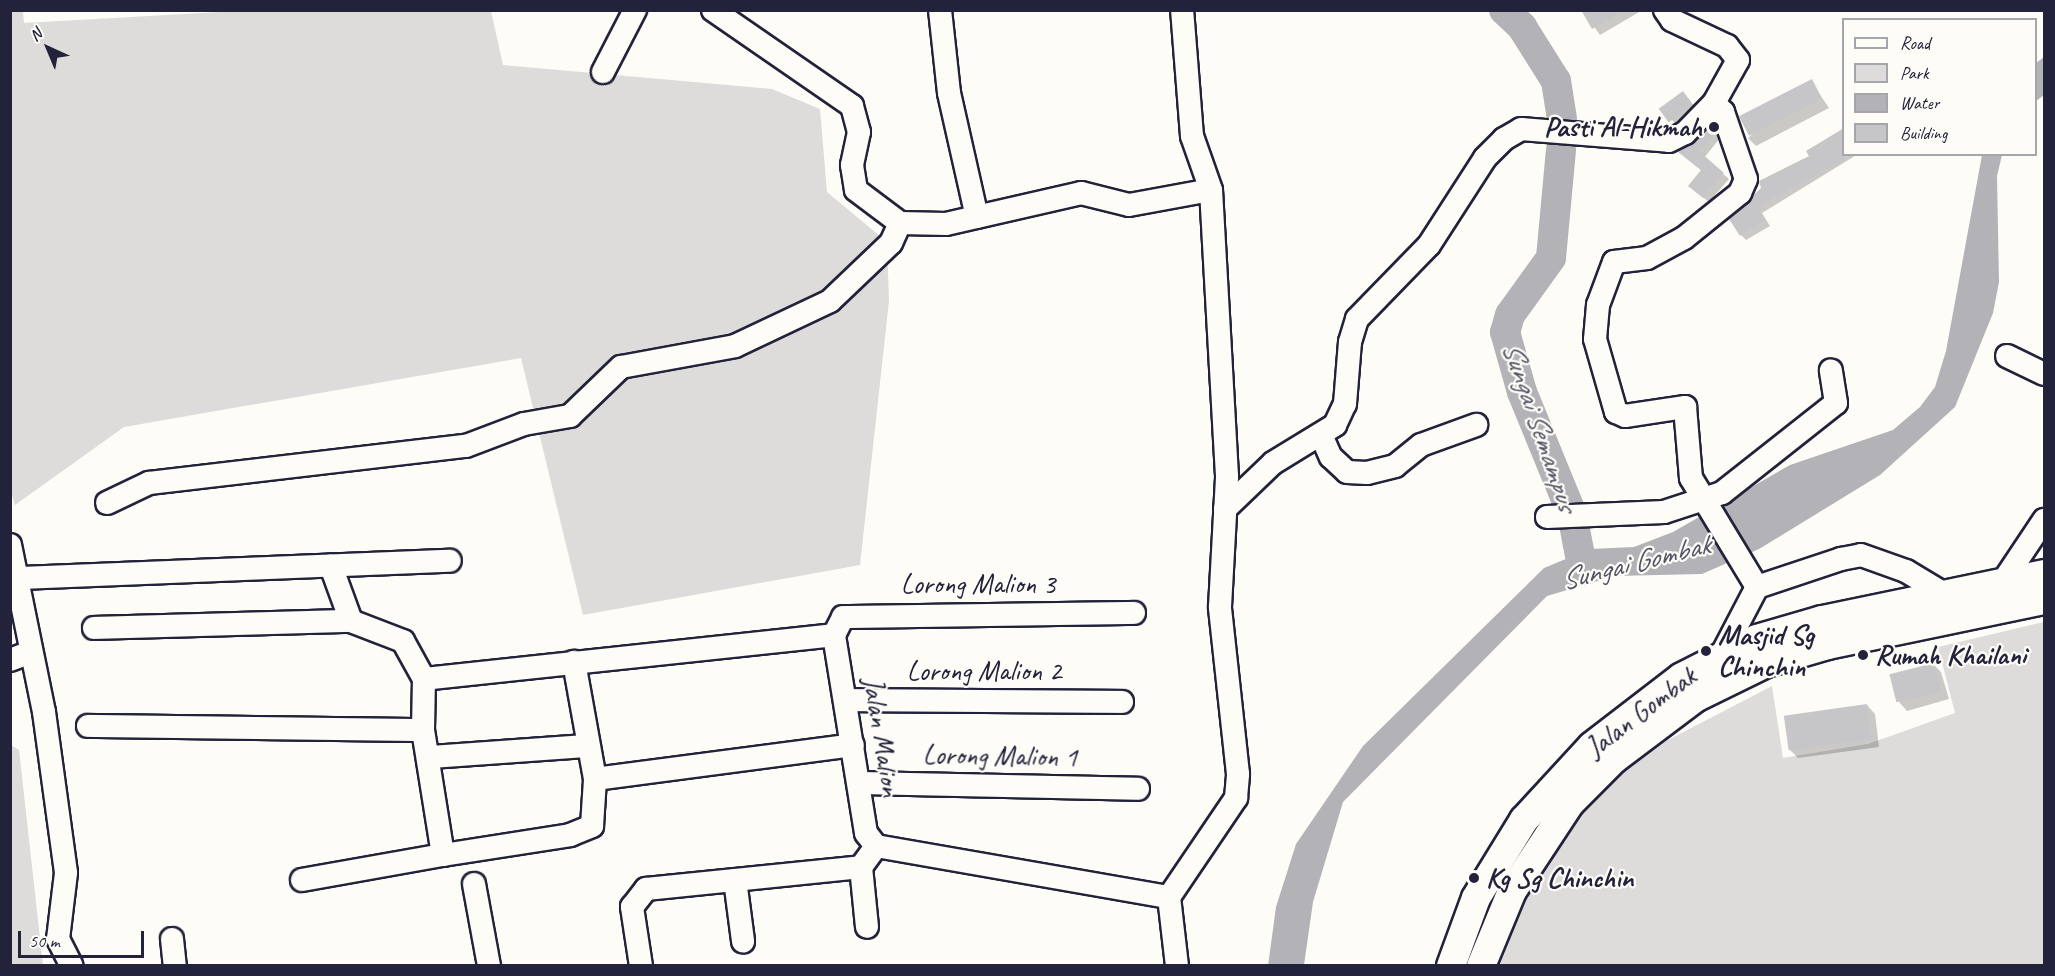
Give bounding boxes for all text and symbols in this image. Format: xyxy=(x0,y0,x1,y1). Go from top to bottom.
north arrow xyxy=(18,18,78,78)
legend xyxy=(1842,18,2037,156)
text: N xyxy=(25,24,46,46)
text: Road xyxy=(1900,32,1930,54)
text: Park xyxy=(1900,62,1929,84)
text: Water xyxy=(1900,92,1939,114)
place label: Pasti Al-Hikmah xyxy=(1544,110,1702,144)
marker: Pasti Al-Hikmah xyxy=(1707,120,1721,134)
text: Building xyxy=(1900,122,1947,144)
water label: Sungai Semampus xyxy=(1494,336,1586,516)
water label: Sungai Gombak xyxy=(1557,526,1713,598)
street label: Lorong Malion 3 xyxy=(900,567,1056,601)
place label: Masjid Sg Chinchin xyxy=(1718,618,1814,684)
place label: Rumah Khailani xyxy=(1875,638,2028,672)
marker: Masjid Sg Chinchin xyxy=(1699,644,1713,658)
marker: Rumah Khailani xyxy=(1856,648,1870,662)
street label: Lorong Malion 2 xyxy=(906,654,1062,688)
street label: Jalan Gombak xyxy=(1580,660,1702,764)
street label: Jalan Malion xyxy=(856,675,908,799)
street label: Lorong Malion 1 xyxy=(922,738,1078,774)
place label: Kg Sg Chinchin xyxy=(1486,861,1634,895)
marker: Kg Sg Chinchin xyxy=(1467,871,1481,885)
scale bar xyxy=(21,919,147,957)
text: 50 m xyxy=(29,930,60,952)

